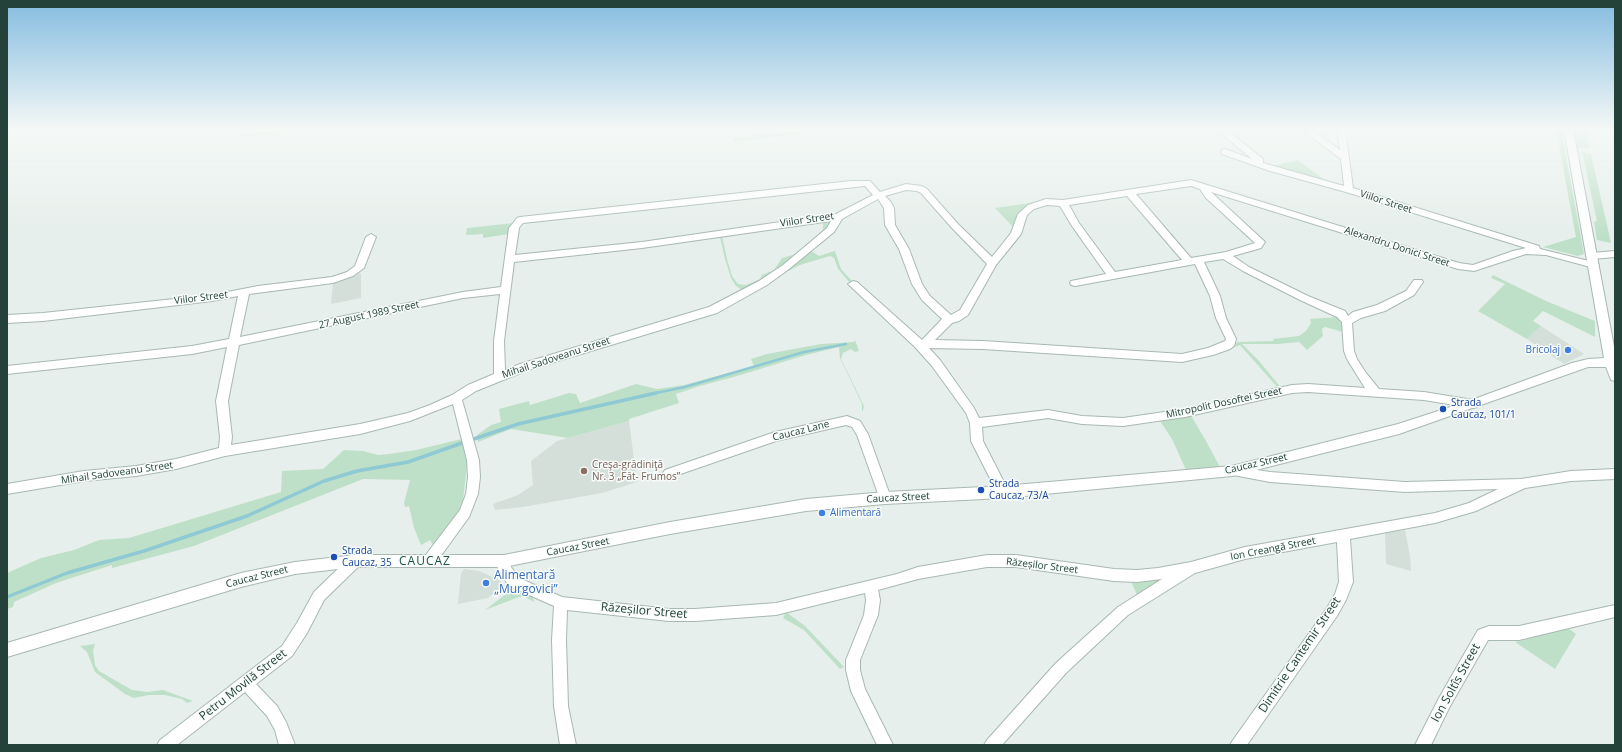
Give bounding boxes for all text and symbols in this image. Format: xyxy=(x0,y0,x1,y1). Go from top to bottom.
street label: Viilor Street xyxy=(1358,188,1414,216)
street label: Viilor Street xyxy=(779,210,835,230)
street label: Alexandru Donici Street xyxy=(1343,224,1451,270)
street label: Viilor Street xyxy=(173,289,229,307)
street label: 27 August 1989 Street xyxy=(318,298,420,332)
street label: Mihail Sadoveanu Street xyxy=(500,335,612,381)
place label: Bricolaj xyxy=(1526,344,1560,356)
marker: Bricolaj xyxy=(1563,345,1573,355)
street label: Mitropolit Dosoftei Street xyxy=(1165,385,1283,421)
place label: Strada Caucaz, 101/1 xyxy=(1451,397,1516,420)
marker: Strada Caucaz, 101/1 xyxy=(1438,404,1448,414)
street label: Caucaz Lane xyxy=(771,418,831,444)
street label: Caucaz Street xyxy=(1224,451,1288,477)
street label: Mihail Sadoveanu Street xyxy=(60,459,174,487)
place label: Creşa-grădiniţă Nr. 3 „Făt- Frumos” xyxy=(592,459,680,482)
marker: Creşa-grădiniţă Nr. 3 „Făt- Frumos” xyxy=(579,466,589,476)
place label: Strada Caucaz, 73/A xyxy=(989,478,1049,502)
marker: Strada Caucaz, 73/A xyxy=(976,485,986,495)
street label: Caucaz Street xyxy=(866,490,930,506)
place label: Alimentară xyxy=(830,507,881,519)
marker: Alimentară xyxy=(817,508,827,518)
street label: Caucaz Street xyxy=(546,535,610,559)
street label: Ion Creangă Street xyxy=(1229,535,1317,563)
place label: Strada Caucaz, 35 xyxy=(342,545,392,568)
marker: Strada Caucaz, 35 xyxy=(329,552,339,562)
district label: CAUCAZ xyxy=(399,555,451,569)
street label: Răzeșilor Street xyxy=(1005,556,1079,576)
street label: Caucaz Street xyxy=(225,563,289,591)
place label: Alimentară „Murgovici” xyxy=(494,569,558,597)
marker: Alimentară „Murgovici” xyxy=(481,578,491,588)
street label: Dimitrie Cantemir Street xyxy=(1256,595,1344,715)
street label: Răzeșilor Street xyxy=(600,600,688,622)
street label: Ion Soltîs Street xyxy=(1428,641,1484,725)
street label: Petru Movilă Street xyxy=(196,646,290,724)

